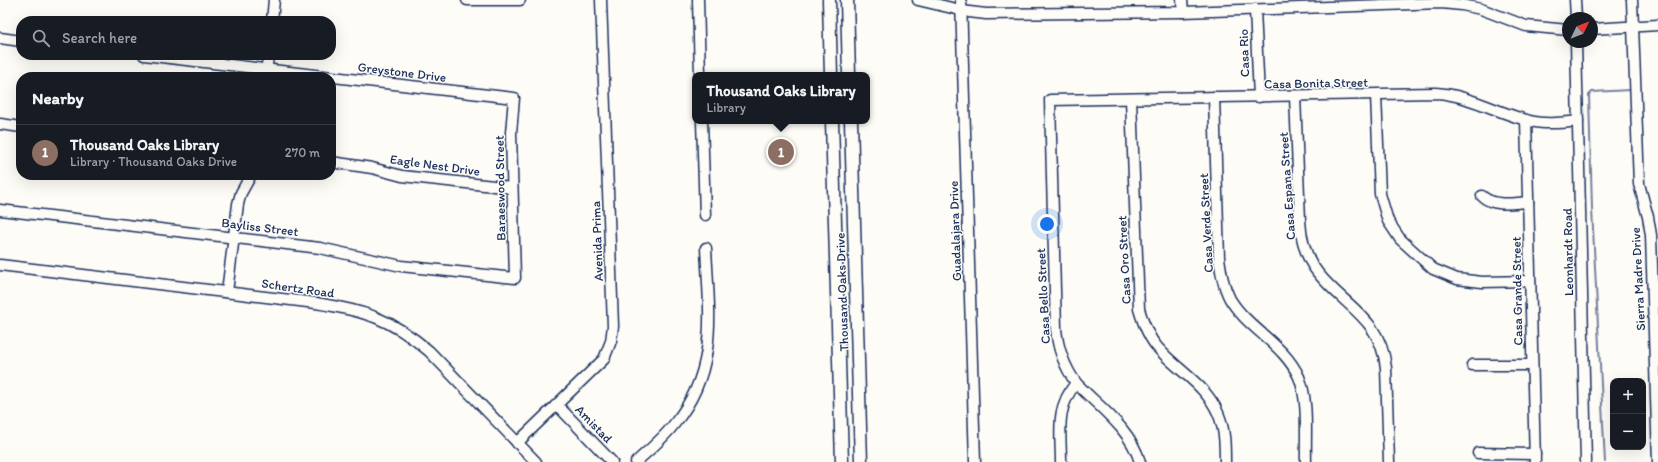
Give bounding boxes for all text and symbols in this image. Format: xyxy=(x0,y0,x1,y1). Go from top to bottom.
north arrow xyxy=(1562,12,1598,48)
search box xyxy=(16,16,336,60)
icon: search xyxy=(30,27,52,49)
street label: Casa Rio xyxy=(1236,28,1252,77)
text: Search here xyxy=(62,29,137,47)
street label: Greystone Drive xyxy=(357,59,447,85)
popup xyxy=(692,72,870,124)
street label: Casa Bonita Street xyxy=(1264,75,1368,91)
text: Thousand Oaks Library xyxy=(707,82,855,100)
text: Nearby xyxy=(32,88,84,108)
text: Library xyxy=(707,100,746,115)
street label: Casa Espana Street xyxy=(1276,131,1298,241)
street label: Baraeswood Street xyxy=(492,135,508,241)
text: Thousand Oaks Library xyxy=(70,136,219,154)
pin: 1 xyxy=(768,137,794,167)
text: 1 xyxy=(42,145,48,160)
text: 270 m xyxy=(285,145,320,160)
street label: Eagle Nest Drive xyxy=(389,151,481,179)
text: Library · Thousand Oaks Drive xyxy=(70,154,237,169)
street label: Casa Verde Street xyxy=(1196,173,1216,273)
street label: Guadalajara Drive xyxy=(946,181,964,281)
street label: Avenida Prima xyxy=(588,200,606,281)
street label: Leonhardt Road xyxy=(1560,208,1576,296)
your location xyxy=(1037,214,1057,234)
street label: Bayliss Street xyxy=(221,215,299,239)
street label: Casa Oro Street xyxy=(1114,215,1134,305)
street label: Sierra Madre Drive xyxy=(1628,227,1648,331)
street label: Thousand Oaks Drive xyxy=(832,232,852,352)
street label: Casa Grande Street xyxy=(1509,236,1525,346)
street label: Casa Bello Street xyxy=(1033,248,1053,344)
street label: Schertz Road xyxy=(261,275,335,301)
map controls xyxy=(1610,378,1646,450)
button: + xyxy=(1610,378,1646,414)
street label: Amistad xyxy=(572,402,616,446)
button: − xyxy=(1610,414,1646,450)

